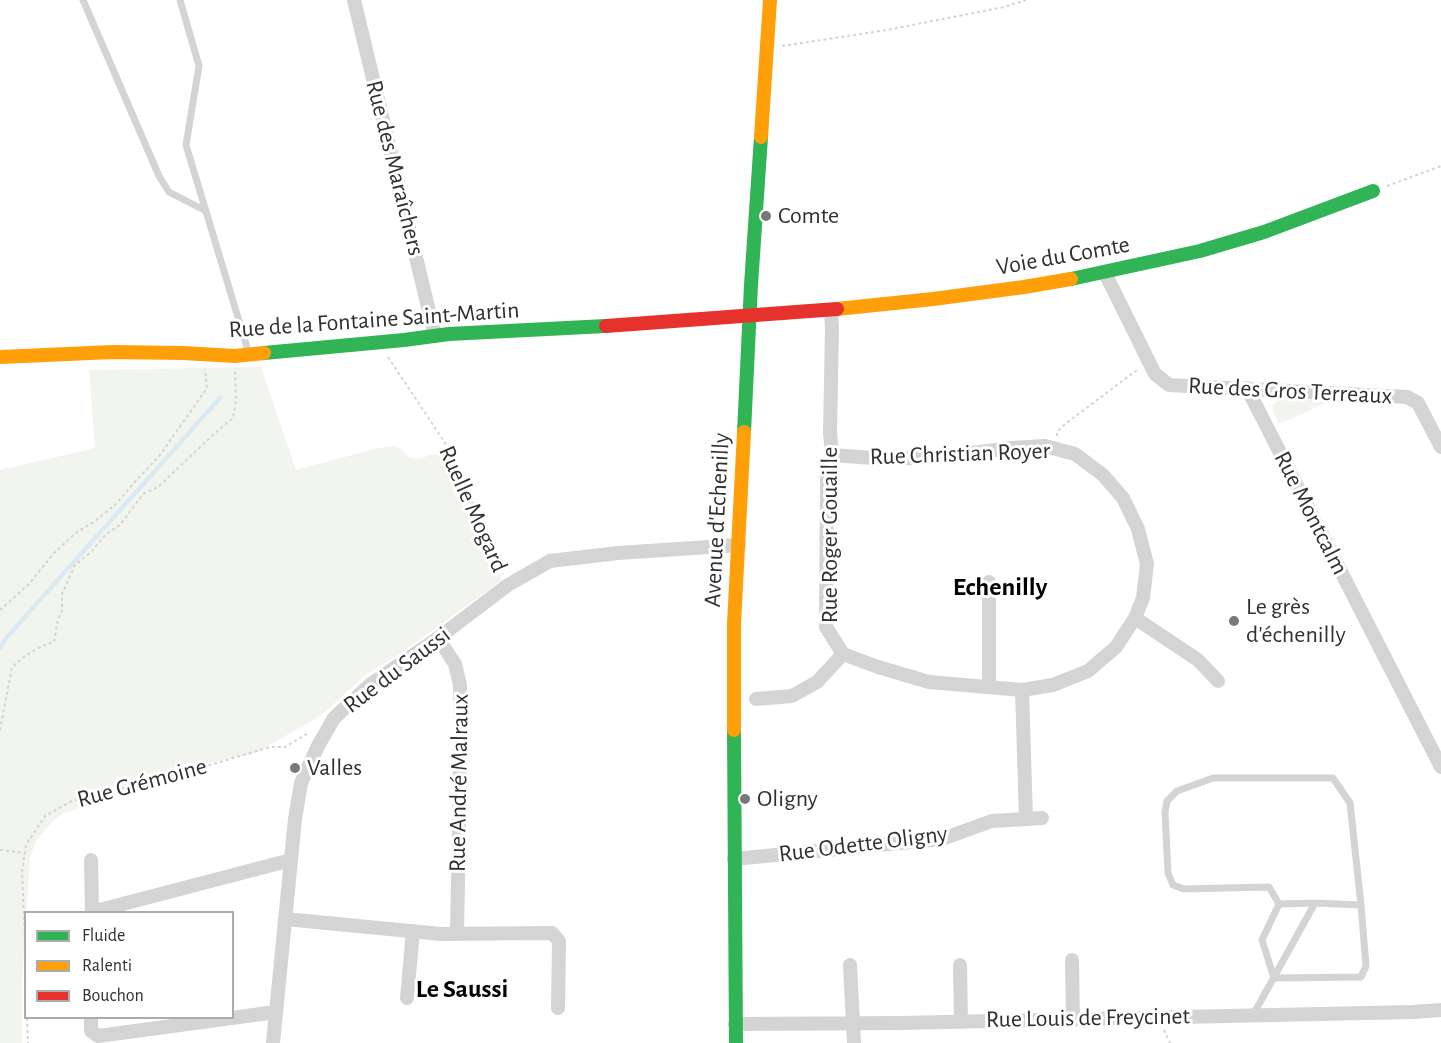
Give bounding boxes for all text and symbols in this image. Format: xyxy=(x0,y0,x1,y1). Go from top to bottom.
street label: Rue des Maraîchers xyxy=(359,77,431,259)
place label: Comte xyxy=(778,202,839,230)
marker: Comte xyxy=(759,209,773,223)
street label: Voie du Comte xyxy=(994,230,1132,282)
street label: Rue de la Fontaine Saint-Martin xyxy=(228,295,520,345)
street label: Rue des Gros Terreaux xyxy=(1187,371,1393,411)
street label: Avenue d'Echenilly xyxy=(698,432,736,608)
street label: Rue Christian Royer xyxy=(869,436,1051,472)
street label: Ruelle Mogard xyxy=(432,441,514,577)
street label: Rue Montcalm xyxy=(1268,446,1354,580)
street label: Rue Roger Gouaille xyxy=(816,447,844,623)
district label: Echenilly xyxy=(953,571,1047,603)
place label: Le grès d'échenilly xyxy=(1246,593,1346,649)
marker: Le grès d'échenilly xyxy=(1227,614,1241,628)
street label: Rue du Saussi xyxy=(338,620,456,720)
street label: Rue André Malraux xyxy=(443,694,475,872)
street label: Rue Grémoine xyxy=(74,752,210,814)
place label: Valles xyxy=(307,754,362,782)
marker: Valles xyxy=(288,761,302,775)
place label: Oligny xyxy=(757,785,818,813)
marker: Oligny xyxy=(738,792,752,806)
street label: Rue Odette Oligny xyxy=(777,819,949,869)
legend xyxy=(24,911,234,1019)
text: Fluide xyxy=(82,927,125,945)
text: Ralenti xyxy=(82,957,132,975)
district label: Le Saussi xyxy=(416,973,508,1005)
text: Bouchon xyxy=(82,987,144,1005)
street label: Rue Louis de Freycinet xyxy=(986,1002,1190,1034)

